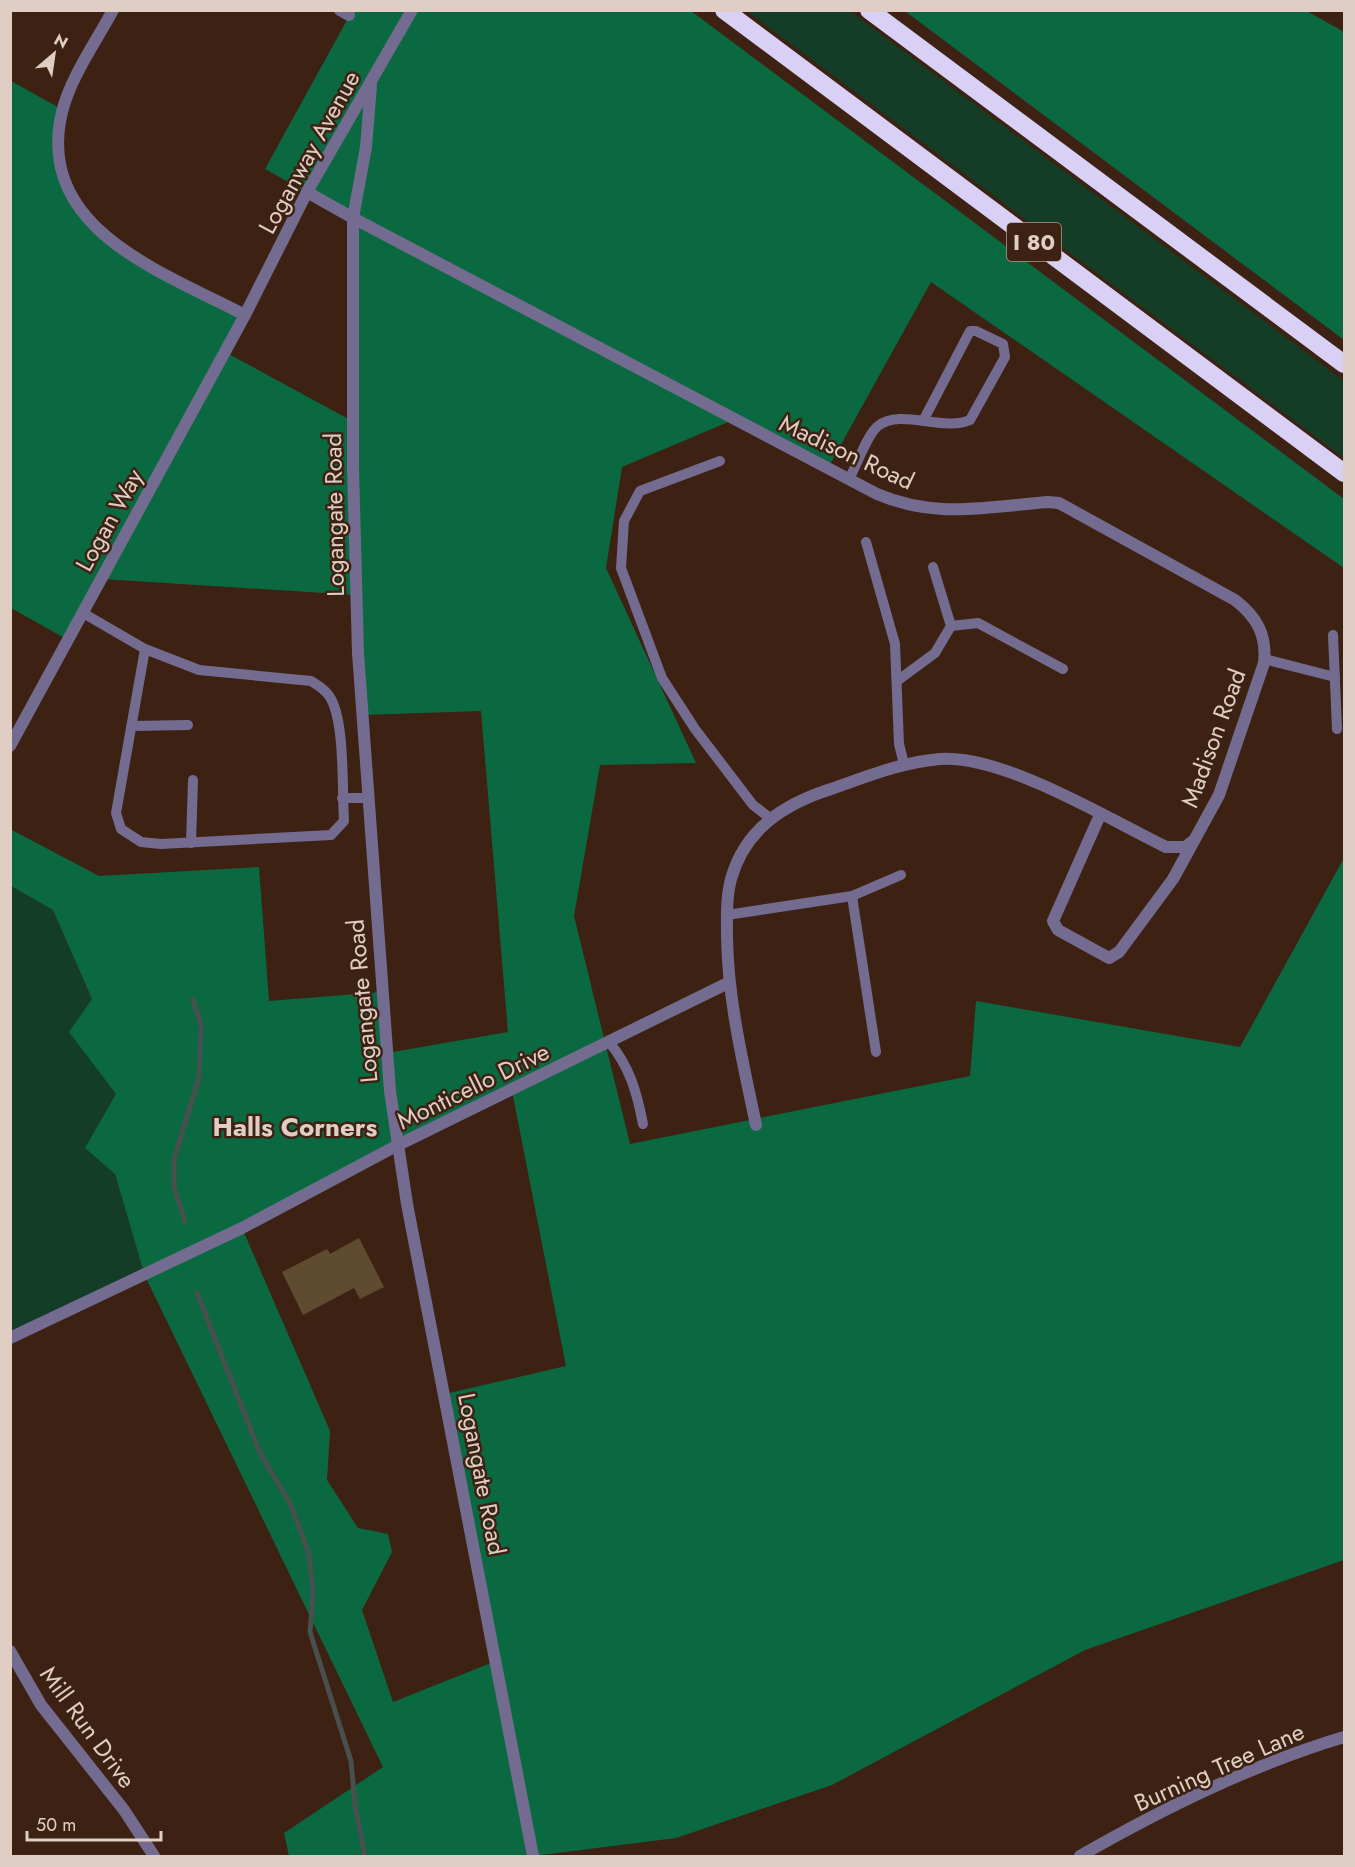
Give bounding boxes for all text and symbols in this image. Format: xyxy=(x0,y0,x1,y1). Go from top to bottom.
north arrow xyxy=(24,24,84,84)
text: N xyxy=(50,28,72,54)
street label: Loganway Avenue xyxy=(250,64,368,240)
road number: I 80 xyxy=(1007,223,1061,261)
street label: Madison Road xyxy=(774,405,920,499)
street label: Logangate Road xyxy=(315,433,353,597)
street label: Logan Way xyxy=(66,462,152,578)
street label: Madison Road xyxy=(1172,664,1254,812)
street label: Logangate Road xyxy=(337,918,387,1084)
street label: Monticello Drive xyxy=(391,1034,555,1138)
district label: Halls Corners xyxy=(213,1108,378,1146)
street label: Logangate Road xyxy=(449,1390,515,1558)
street label: Mill Run Drive xyxy=(32,1659,144,1795)
street label: Burning Tree Lane xyxy=(1128,1714,1310,1820)
scale bar xyxy=(27,1804,160,1842)
text: 50 m xyxy=(36,1812,76,1838)

